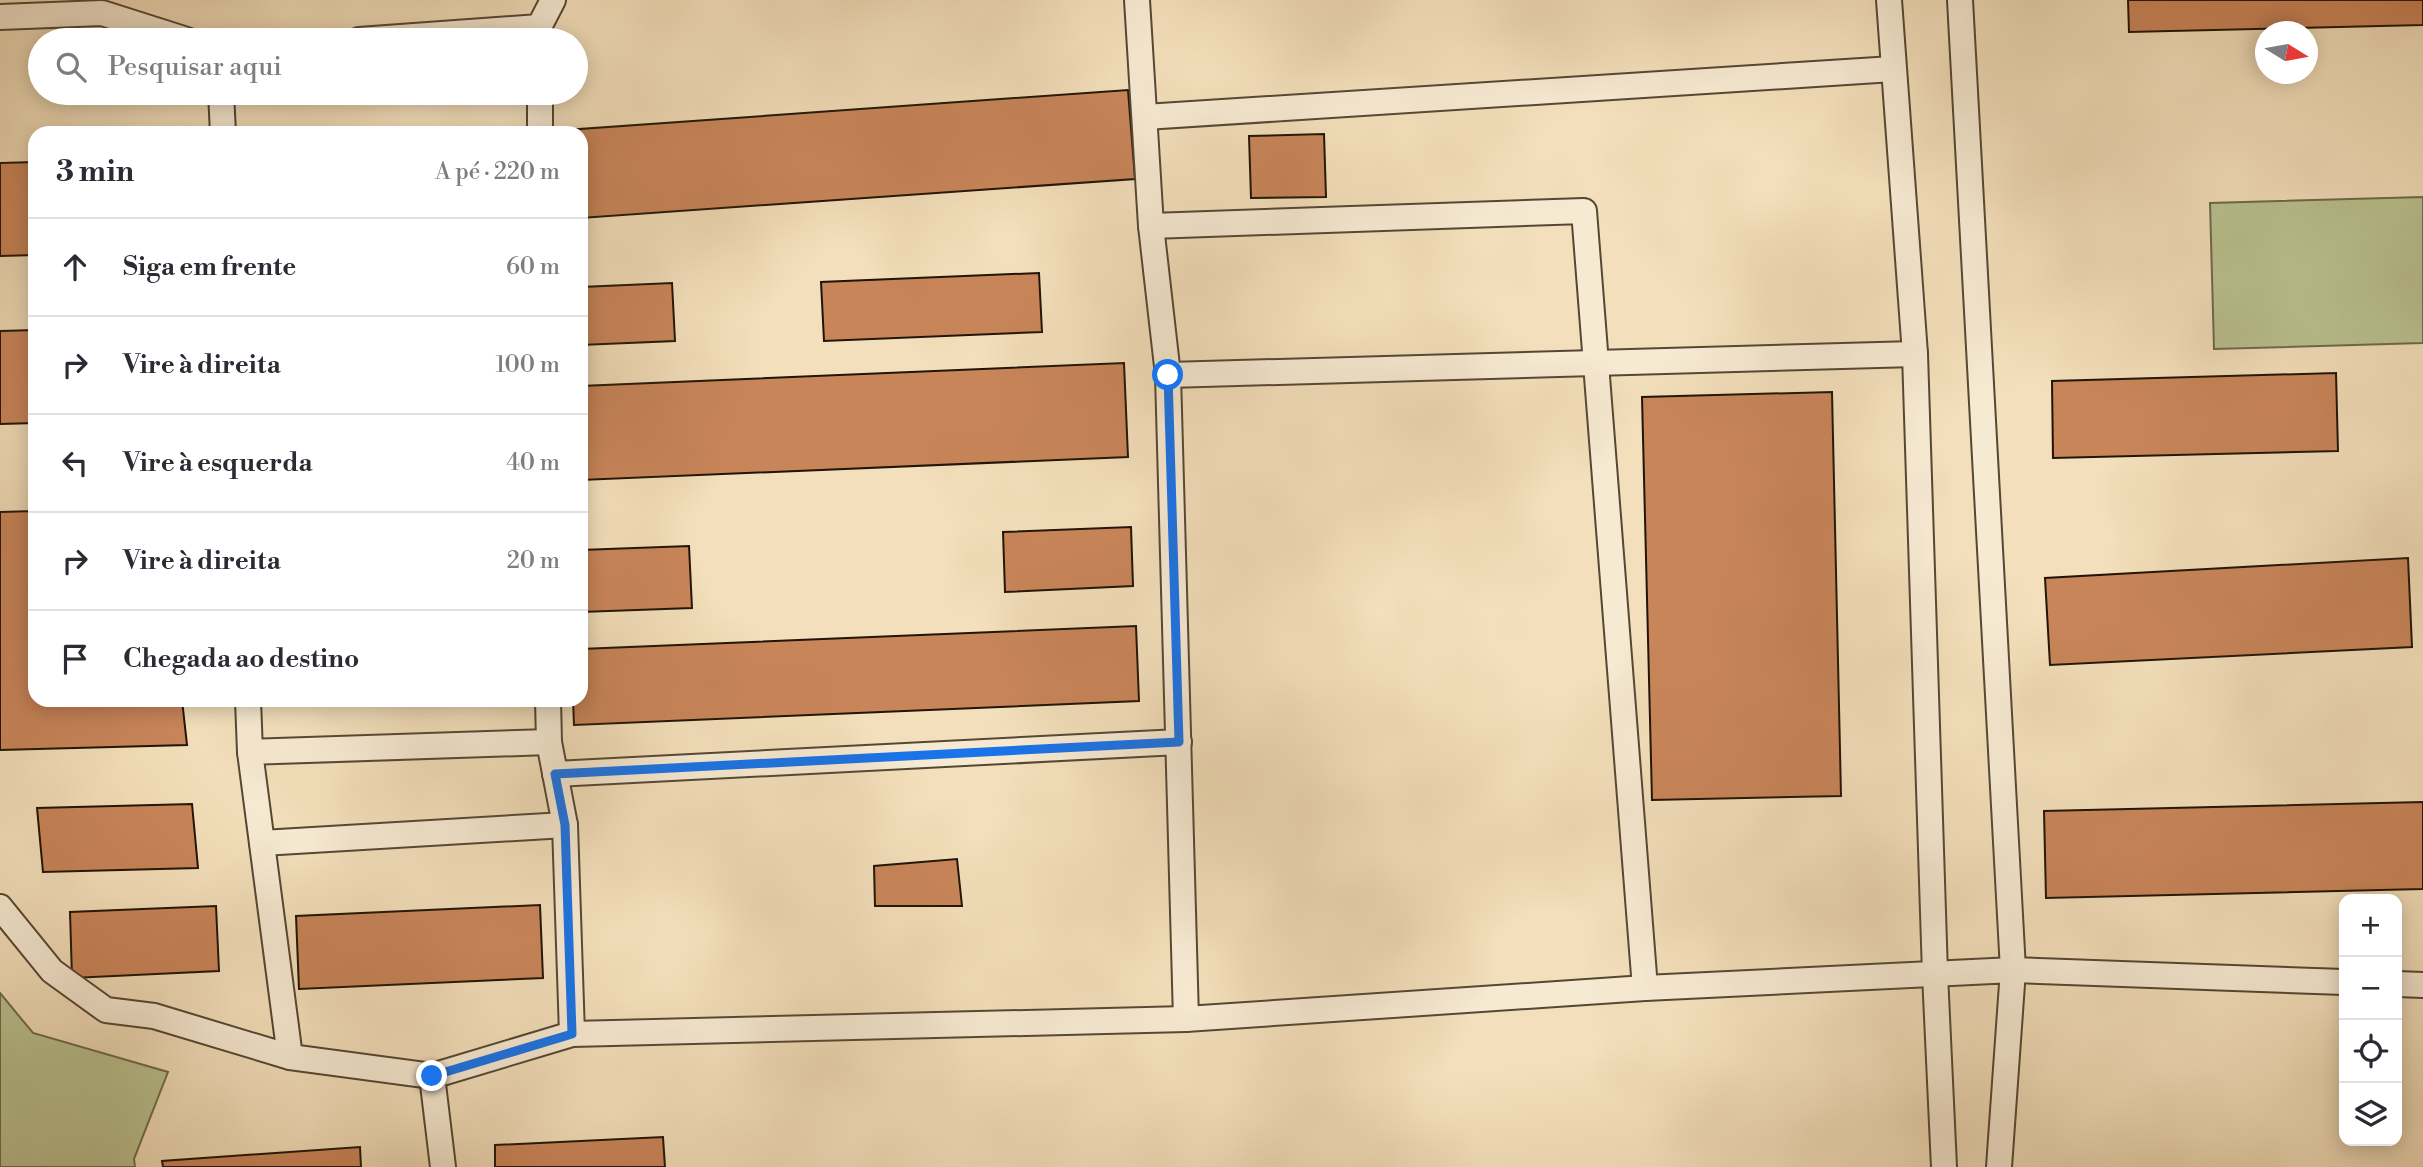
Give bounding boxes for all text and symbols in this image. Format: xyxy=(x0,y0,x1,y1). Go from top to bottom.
north arrow xyxy=(2255,21,2318,84)
search box xyxy=(28,28,588,105)
icon: search xyxy=(52,48,90,86)
text: Pesquisar aqui xyxy=(108,51,282,83)
text: 3 min xyxy=(56,153,134,191)
text: A pé · 220 m xyxy=(435,158,560,186)
icon: ahead xyxy=(56,248,94,286)
text: Siga em frente xyxy=(123,251,296,283)
text: 60 m xyxy=(506,253,560,281)
icon: right xyxy=(56,346,94,384)
text: Vire à direita xyxy=(123,349,281,381)
text: 100 m xyxy=(495,351,560,379)
route start xyxy=(1152,359,1183,390)
icon: left xyxy=(56,444,94,482)
text: Vire à esquerda xyxy=(123,447,313,479)
text: 40 m xyxy=(506,449,560,477)
icon: right xyxy=(56,542,94,580)
text: Vire à direita xyxy=(123,545,281,577)
text: 20 m xyxy=(507,547,560,575)
icon: arrive xyxy=(56,640,94,678)
text: Chegada ao destino xyxy=(123,643,359,675)
map controls xyxy=(2339,894,2402,1146)
button: + xyxy=(2339,894,2402,957)
button: − xyxy=(2339,957,2402,1020)
button: locate xyxy=(2339,1020,2402,1083)
route end xyxy=(416,1060,447,1091)
button: layers xyxy=(2339,1083,2402,1146)

